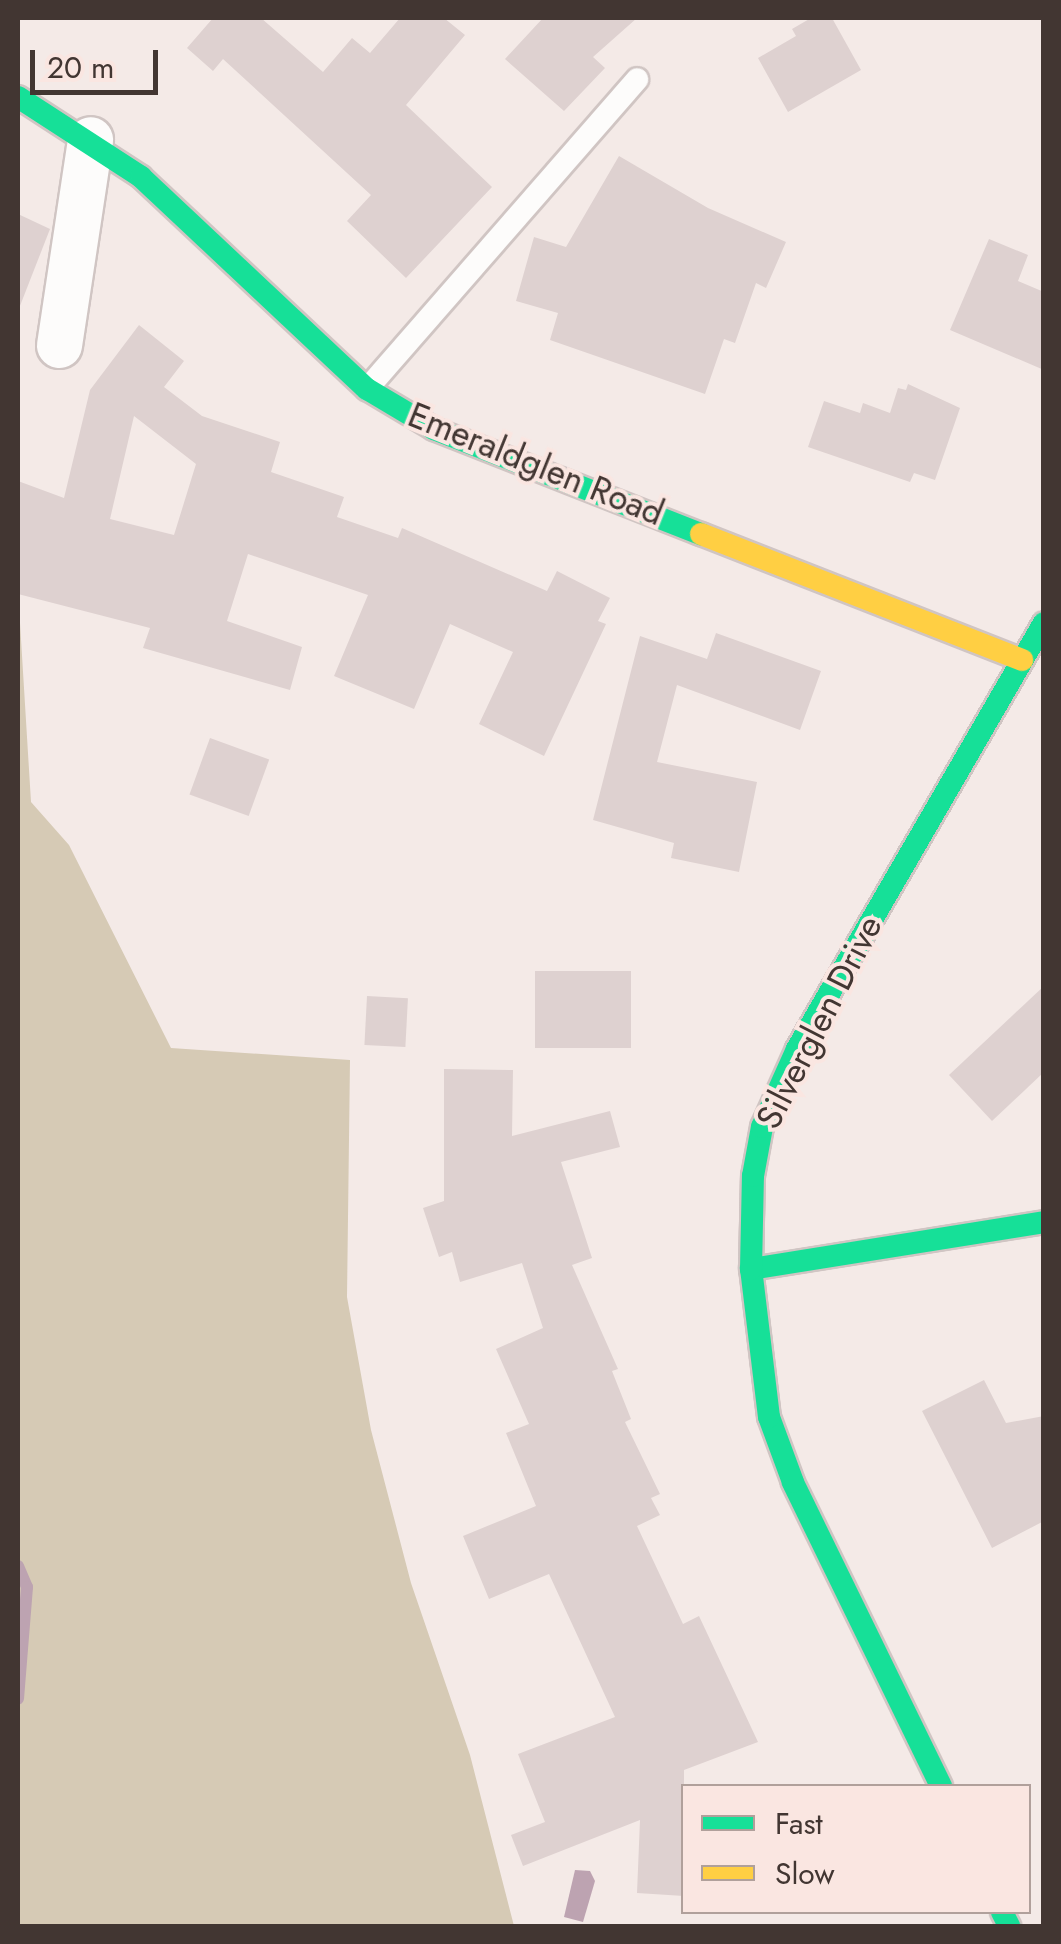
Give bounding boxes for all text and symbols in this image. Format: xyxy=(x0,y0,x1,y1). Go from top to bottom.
scale bar xyxy=(35,30,162,92)
text: 20 m xyxy=(47,46,114,89)
street label: Emeraldglen Road xyxy=(402,394,670,534)
street label: Silverglen Drive xyxy=(747,908,891,1136)
legend xyxy=(681,1784,1031,1914)
text: Fast xyxy=(775,1802,823,1845)
text: Slow xyxy=(775,1852,835,1895)

